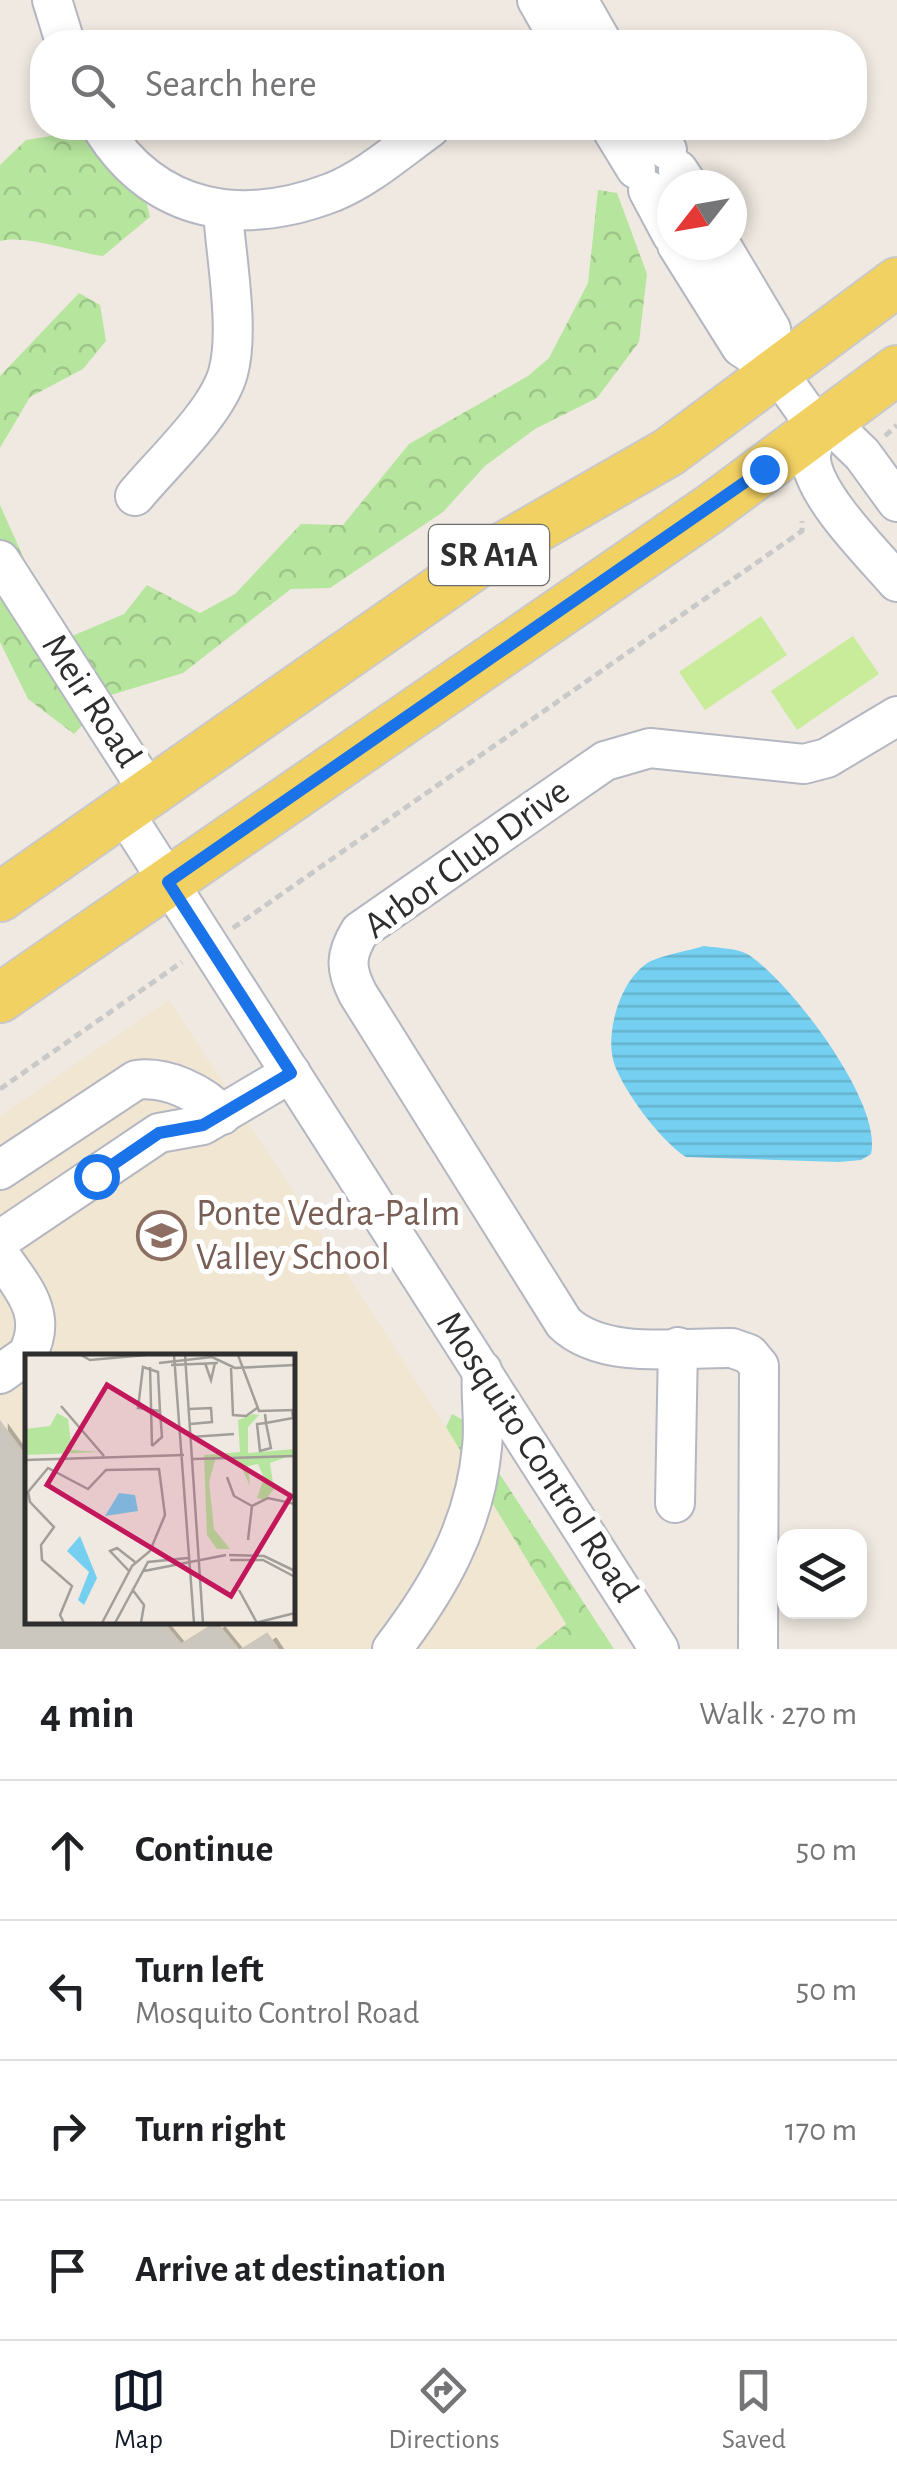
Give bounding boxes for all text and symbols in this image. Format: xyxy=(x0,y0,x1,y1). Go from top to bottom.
search box xyxy=(30,30,867,140)
icon: search xyxy=(65,58,120,113)
text: Search here xyxy=(145,66,317,104)
north arrow xyxy=(657,170,747,260)
route end xyxy=(742,447,788,493)
road number: SR A1A xyxy=(429,525,549,585)
street label: Meir Road xyxy=(34,628,148,774)
street label: Arbor Club Drive xyxy=(357,772,577,946)
route start xyxy=(74,1154,120,1200)
place label: Ponte Vedra-Palm Valley School xyxy=(196,1195,460,1277)
school or university icon: Ponte Vedra-Palm Valley School xyxy=(135,1210,187,1262)
street label: Mosquito Control Road xyxy=(429,1305,645,1609)
inset map xyxy=(25,1354,295,1624)
map controls xyxy=(777,1529,867,1619)
button: layers xyxy=(777,1529,867,1619)
text: 4 min xyxy=(40,1693,135,1735)
text: Walk · 270 m xyxy=(699,1698,857,1730)
icon: ahead xyxy=(40,1823,95,1878)
text: Continue xyxy=(135,1831,273,1869)
text: 50 m xyxy=(796,1834,857,1866)
text: Turn left xyxy=(135,1952,263,1990)
icon: left xyxy=(40,1963,95,2018)
text: 50 m xyxy=(796,1974,857,2006)
text: Mosquito Control Road xyxy=(135,1997,419,2029)
icon: right xyxy=(40,2103,95,2158)
text: Turn right xyxy=(135,2111,285,2149)
text: 170 m xyxy=(785,2114,857,2146)
icon: arrive xyxy=(40,2243,95,2298)
text: Arrive at destination xyxy=(135,2251,446,2289)
tab: Map xyxy=(111,2363,166,2457)
tab: Directions xyxy=(388,2363,500,2457)
tab: Saved xyxy=(722,2363,786,2457)

